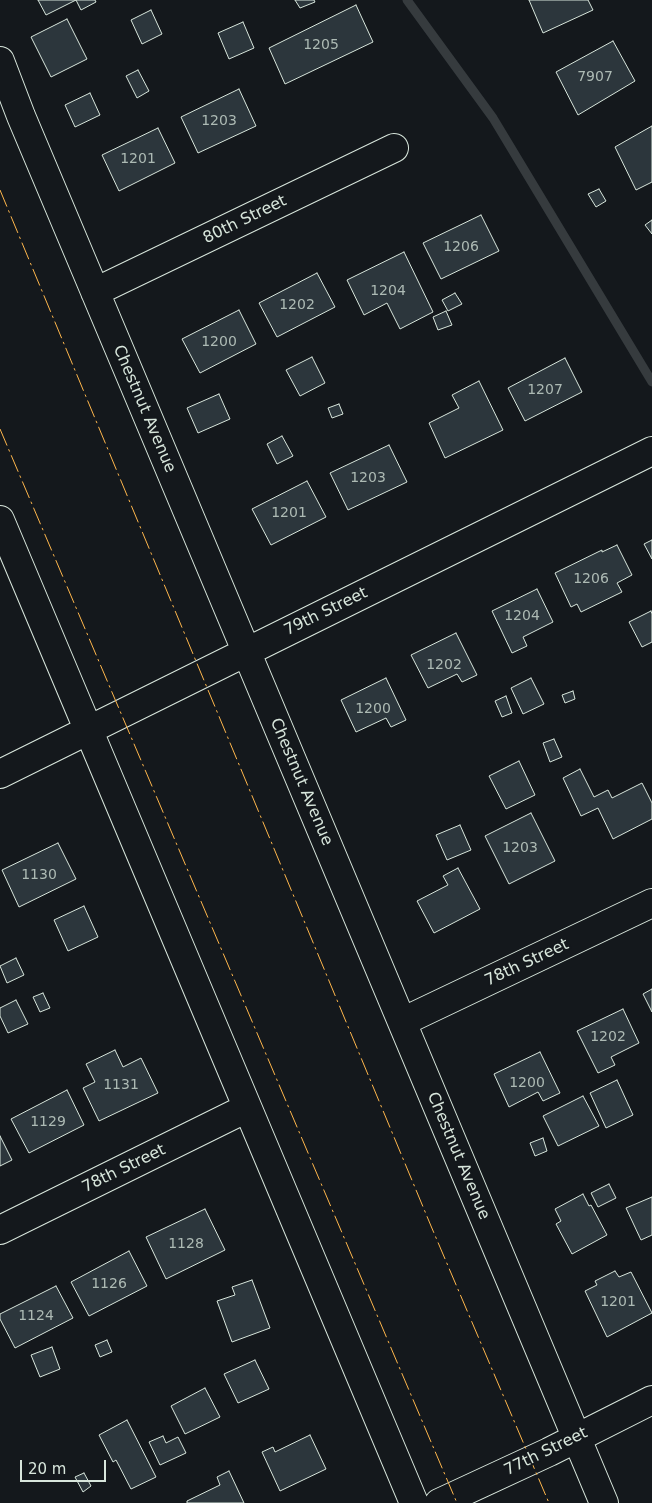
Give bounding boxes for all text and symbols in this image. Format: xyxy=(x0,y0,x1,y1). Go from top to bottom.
house number: 1205 xyxy=(303,37,339,53)
house number: 7907 xyxy=(577,69,613,85)
house number: 1203 xyxy=(201,113,237,129)
house number: 1201 xyxy=(120,151,156,167)
street label: 80th Street xyxy=(200,192,290,248)
house number: 1206 xyxy=(443,239,479,255)
house number: 1204 xyxy=(370,283,406,299)
house number: 1202 xyxy=(279,297,315,313)
house number: 1200 xyxy=(201,334,237,350)
street label: Chestnut Avenue xyxy=(108,342,180,476)
house number: 1207 xyxy=(527,382,563,398)
house number: 1203 xyxy=(350,470,386,486)
house number: 1201 xyxy=(271,505,307,521)
house number: 1206 xyxy=(573,571,609,587)
street label: 79th Street xyxy=(281,584,371,640)
house number: 1204 xyxy=(504,608,540,624)
house number: 1202 xyxy=(426,657,462,673)
house number: 1200 xyxy=(355,701,391,717)
street label: Chestnut Avenue xyxy=(265,715,337,849)
house number: 1203 xyxy=(502,840,538,856)
house number: 1130 xyxy=(21,867,57,883)
street label: 78th Street xyxy=(482,935,572,991)
house number: 1202 xyxy=(590,1029,626,1045)
house number: 1200 xyxy=(509,1075,545,1091)
house number: 1131 xyxy=(103,1077,139,1093)
street label: Chestnut Avenue xyxy=(422,1089,494,1223)
house number: 1129 xyxy=(30,1114,66,1130)
street label: 78th Street xyxy=(79,1141,169,1197)
house number: 1128 xyxy=(168,1236,204,1252)
house number: 1126 xyxy=(91,1276,127,1292)
house number: 1201 xyxy=(600,1294,636,1310)
house number: 1124 xyxy=(18,1308,54,1324)
street label: 77th Street xyxy=(501,1424,591,1480)
scale bar xyxy=(22,1450,109,1482)
text: 20 m xyxy=(28,1460,66,1478)

